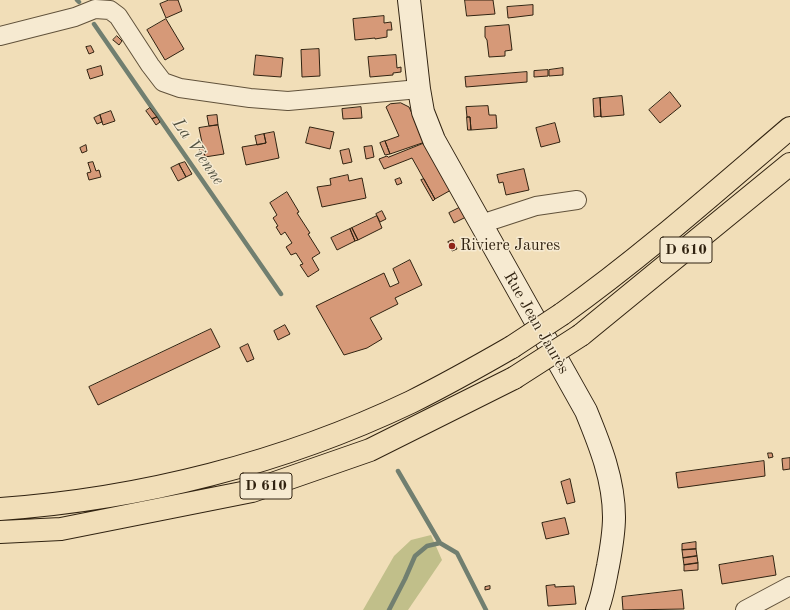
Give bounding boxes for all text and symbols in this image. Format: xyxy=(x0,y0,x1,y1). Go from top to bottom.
water label: La Vienne xyxy=(168,115,228,189)
place label: Riviere Jaures xyxy=(460,236,560,256)
road number: D 610 xyxy=(660,237,712,263)
marker: Riviere Jaures xyxy=(447,241,457,251)
street label: Rue Jean Jaurès xyxy=(499,268,573,378)
road number: D 610 xyxy=(240,473,292,499)

